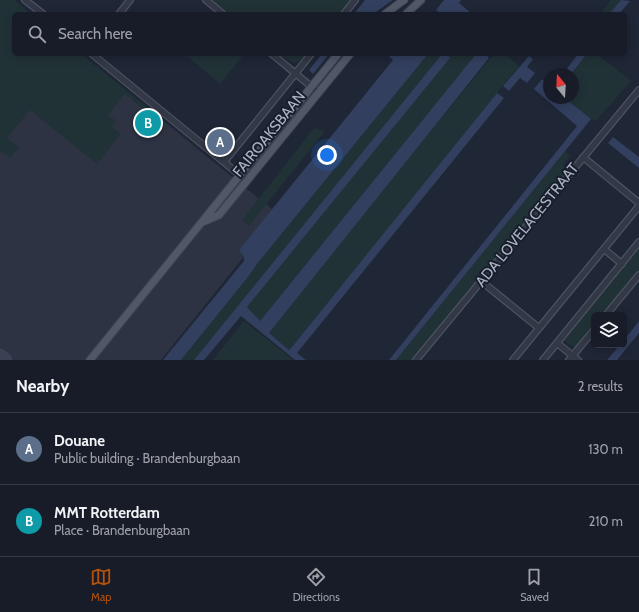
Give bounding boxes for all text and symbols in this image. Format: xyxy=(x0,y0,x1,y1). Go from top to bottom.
search box xyxy=(12,12,627,56)
icon: search xyxy=(26,23,48,45)
text: Search here xyxy=(58,25,133,43)
north arrow xyxy=(543,68,579,104)
street label: FAIROAKSBAAN xyxy=(229,88,309,180)
pin: B xyxy=(135,108,161,138)
pin: A xyxy=(207,127,233,157)
your location xyxy=(317,145,337,165)
street label: ADA LOVELACESTRAAT xyxy=(471,159,583,291)
map controls xyxy=(591,312,627,348)
button: layers xyxy=(591,312,627,348)
text: Nearby xyxy=(16,376,69,396)
text: 2 results xyxy=(578,378,623,394)
text: Douane xyxy=(54,432,105,450)
text: A xyxy=(25,441,33,457)
text: 130 m xyxy=(588,441,623,457)
text: Public building · Brandenburgbaan xyxy=(54,450,240,466)
text: MMT Rotterdam xyxy=(54,504,160,522)
text: B xyxy=(25,513,33,529)
text: 210 m xyxy=(589,513,623,529)
text: Place · Brandenburgbaan xyxy=(54,522,190,538)
tab: Map xyxy=(90,566,112,604)
tab: Directions xyxy=(293,566,340,604)
tab: Saved xyxy=(520,566,549,604)

